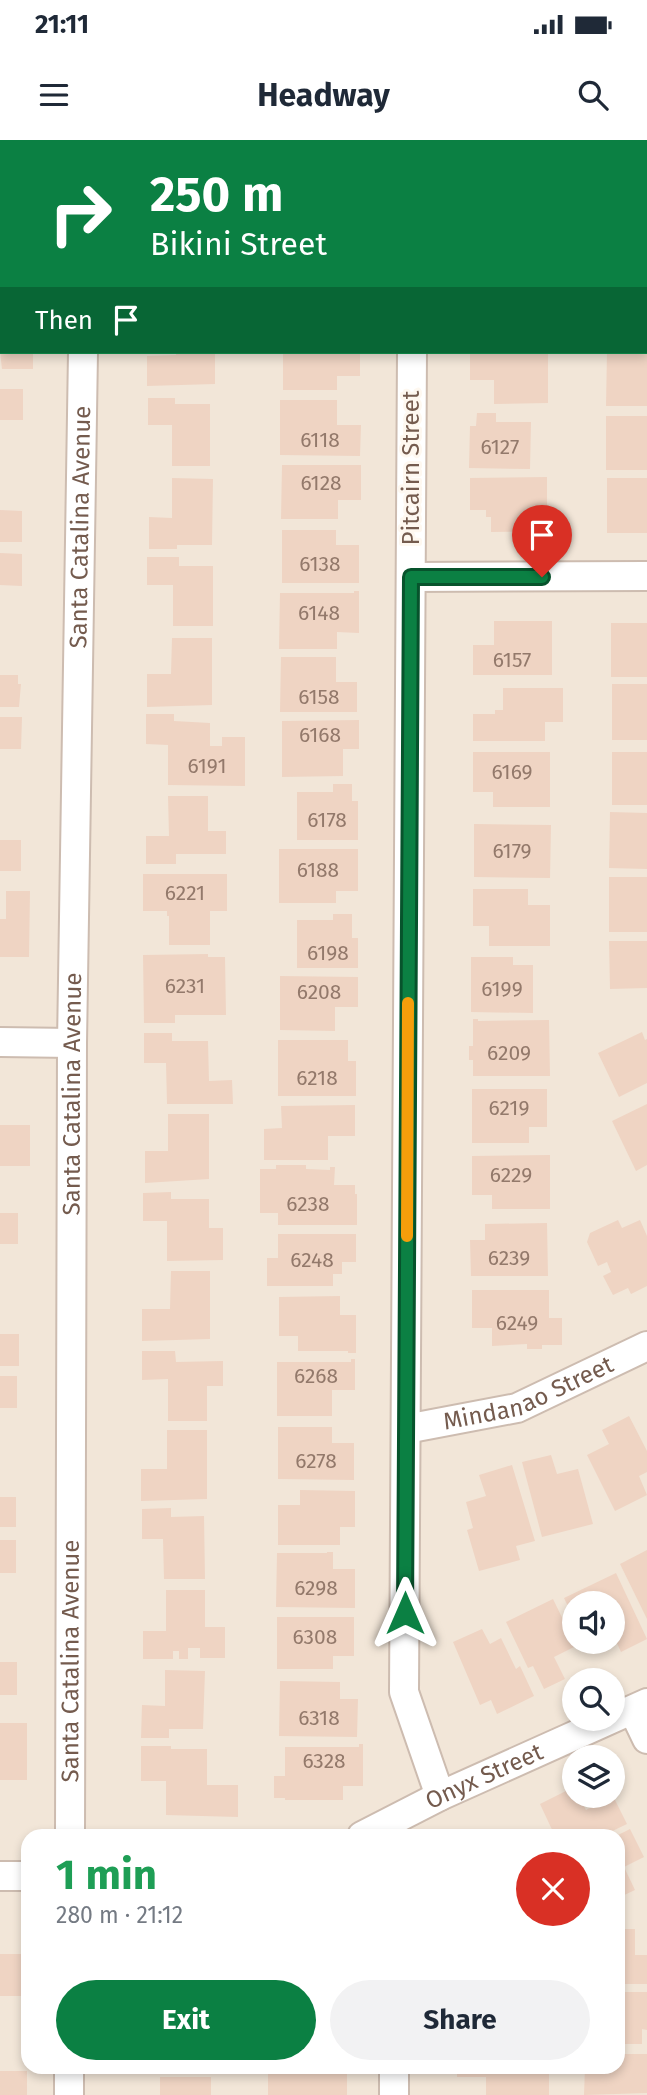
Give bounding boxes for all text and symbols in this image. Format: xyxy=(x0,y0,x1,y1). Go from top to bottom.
text: 21:11 xyxy=(35,9,89,40)
icon: menu xyxy=(35,76,73,114)
text: Headway xyxy=(257,76,390,114)
icon: search xyxy=(574,76,612,114)
text: 250 m xyxy=(150,165,283,224)
icon: right xyxy=(35,168,126,259)
text: Bikini Street xyxy=(150,225,327,263)
icon: arrive xyxy=(107,301,145,339)
text: Then xyxy=(35,305,93,336)
street label: Pitcairn Street xyxy=(397,390,425,545)
street label: Santa Catalina Avenue xyxy=(64,405,96,649)
house number: 6118 xyxy=(300,427,340,453)
house number: 6127 xyxy=(481,434,519,460)
house number: 6128 xyxy=(300,470,342,496)
pin xyxy=(512,505,572,577)
icon: arrive xyxy=(523,516,561,554)
house number: 6138 xyxy=(299,551,341,577)
house number: 6148 xyxy=(298,600,340,626)
house number: 6157 xyxy=(493,647,531,673)
house number: 6158 xyxy=(298,684,340,710)
house number: 6168 xyxy=(299,722,341,748)
house number: 6191 xyxy=(188,753,226,779)
house number: 6169 xyxy=(491,759,533,785)
house number: 6178 xyxy=(307,807,347,833)
house number: 6179 xyxy=(492,838,532,864)
house number: 6188 xyxy=(297,857,339,883)
house number: 6221 xyxy=(165,880,205,906)
house number: 6198 xyxy=(307,940,349,966)
street label: Santa Catalina Avenue xyxy=(58,972,87,1215)
house number: 6231 xyxy=(165,973,205,999)
house number: 6199 xyxy=(481,976,523,1002)
house number: 6208 xyxy=(297,979,341,1005)
house number: 6209 xyxy=(487,1040,531,1066)
house number: 6218 xyxy=(296,1065,338,1091)
house number: 6219 xyxy=(489,1095,529,1121)
house number: 6229 xyxy=(490,1162,532,1188)
house number: 6238 xyxy=(286,1191,330,1217)
house number: 6239 xyxy=(488,1245,530,1271)
house number: 6248 xyxy=(290,1247,334,1273)
house number: 6249 xyxy=(496,1310,538,1336)
street label: Mindanao Street xyxy=(441,1350,618,1436)
house number: 6268 xyxy=(294,1363,338,1389)
house number: 6278 xyxy=(295,1448,337,1474)
street label: Santa Catalina Avenue xyxy=(56,1540,85,1782)
house number: 6298 xyxy=(294,1575,338,1601)
position arrow xyxy=(368,1576,442,1650)
map controls xyxy=(562,1591,625,1808)
button: sound xyxy=(562,1591,625,1654)
house number: 6308 xyxy=(293,1624,337,1650)
button: search xyxy=(562,1668,625,1731)
house number: 6318 xyxy=(298,1705,340,1731)
street label: Onyx Street xyxy=(421,1738,547,1815)
button: layers xyxy=(562,1745,625,1808)
house number: 6328 xyxy=(302,1748,346,1774)
text: 1 min xyxy=(56,1850,157,1900)
button: close xyxy=(516,1852,590,1926)
text: 280 m · 21:12 xyxy=(56,1901,183,1929)
button: Exit xyxy=(56,1980,316,2060)
button: Share xyxy=(330,1980,590,2060)

